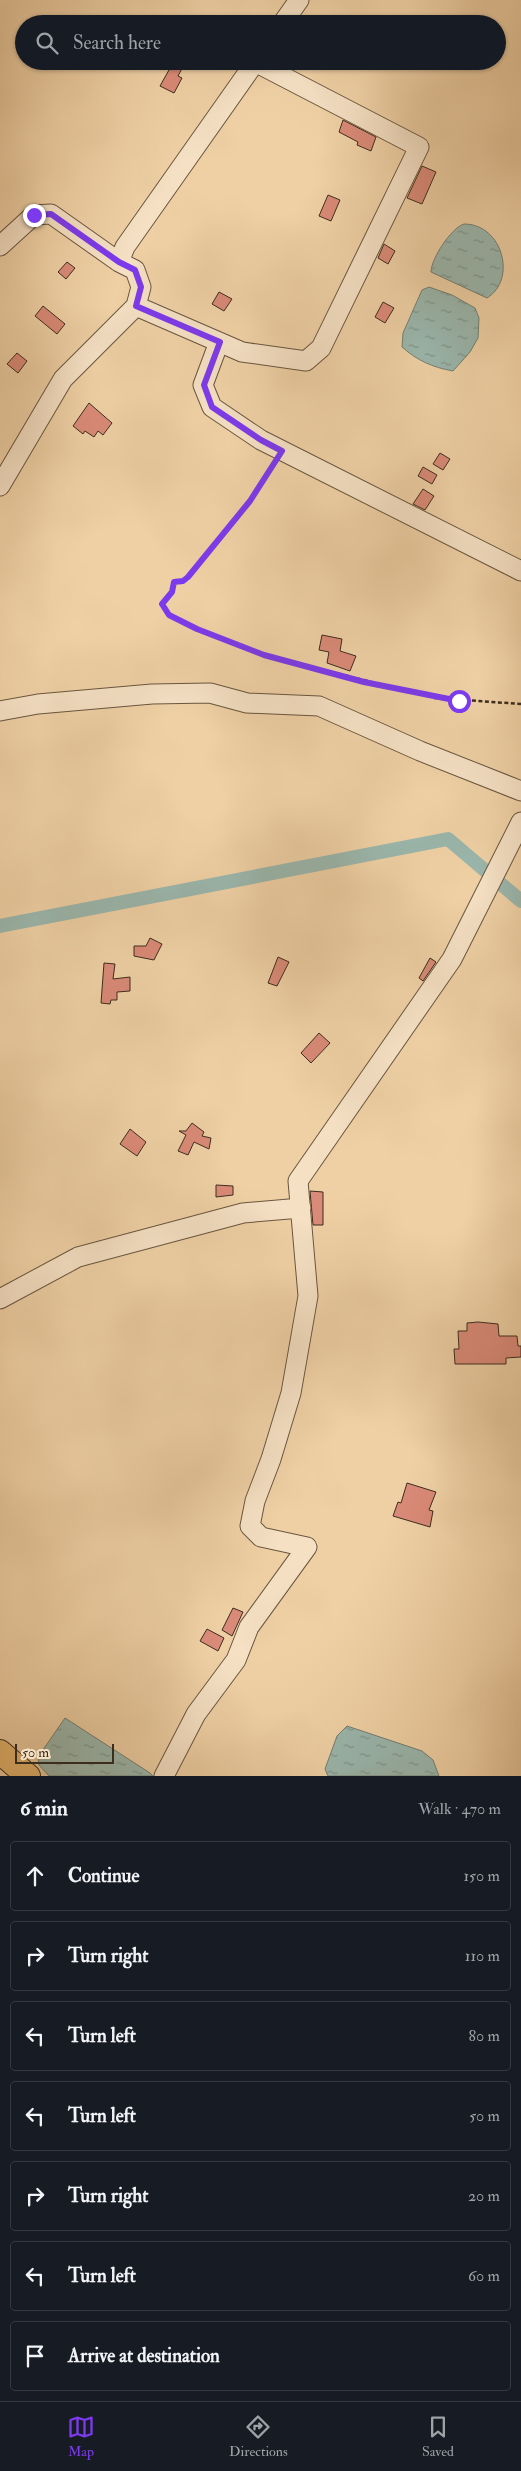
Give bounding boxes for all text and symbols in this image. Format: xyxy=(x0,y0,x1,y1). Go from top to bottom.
search box xyxy=(15,15,506,70)
icon: search xyxy=(33,29,61,57)
text: Search here xyxy=(73,31,161,55)
route end xyxy=(23,204,46,227)
route start xyxy=(448,690,471,713)
scale bar xyxy=(15,1741,114,1764)
text: 50 m xyxy=(22,1744,49,1761)
text: 6 min xyxy=(20,1795,68,1822)
text: Walk · 470 m xyxy=(418,1799,501,1819)
icon: ahead xyxy=(21,1862,49,1890)
text: Continue xyxy=(68,1864,139,1888)
text: 150 m xyxy=(463,1866,500,1886)
icon: right xyxy=(21,1942,49,1970)
text: Turn right xyxy=(68,1944,148,1968)
text: 110 m xyxy=(465,1946,500,1966)
icon: left xyxy=(21,2022,49,2050)
text: Turn left xyxy=(68,2024,136,2048)
text: 80 m xyxy=(469,2026,500,2046)
icon: left xyxy=(21,2102,49,2130)
text: Turn left xyxy=(68,2104,136,2128)
text: 50 m xyxy=(469,2106,500,2126)
icon: right xyxy=(21,2182,49,2210)
text: Turn right xyxy=(68,2184,148,2208)
text: 20 m xyxy=(468,2186,500,2206)
icon: left xyxy=(21,2262,49,2290)
text: Turn left xyxy=(68,2264,136,2288)
text: 60 m xyxy=(468,2266,500,2286)
icon: arrive xyxy=(21,2342,49,2370)
text: Arrive at destination xyxy=(68,2344,220,2368)
tab: Map xyxy=(67,2413,95,2460)
tab: Directions xyxy=(229,2413,288,2460)
tab: Saved xyxy=(422,2413,454,2460)

